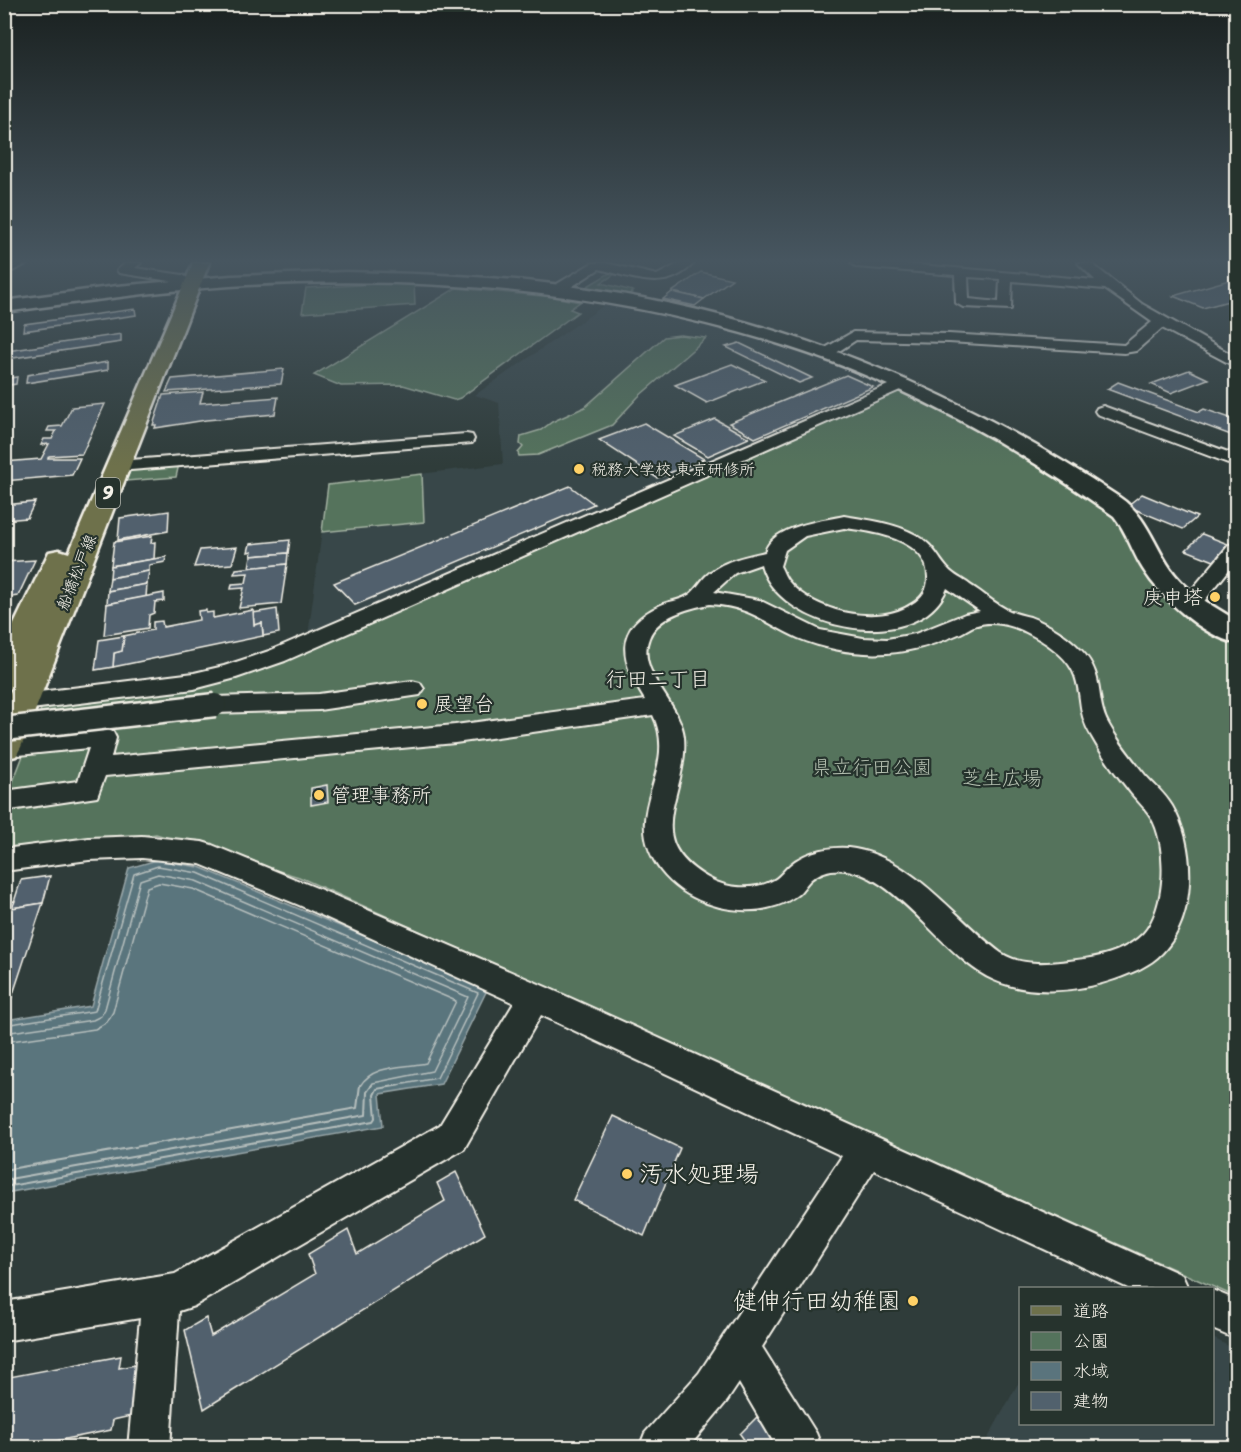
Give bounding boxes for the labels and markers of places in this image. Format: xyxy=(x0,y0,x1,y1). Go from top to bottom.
place label: 税務大学校 東京研修所 xyxy=(591,455,755,484)
marker: 税務大学校 東京研修所 xyxy=(572,462,586,476)
place label: 庚申塔 xyxy=(1143,580,1203,615)
marker: 庚申塔 xyxy=(1208,590,1222,604)
place label: 展望台 xyxy=(434,687,494,722)
marker: 展望台 xyxy=(415,697,429,711)
place label: 管理事務所 xyxy=(331,778,431,813)
marker: 管理事務所 xyxy=(312,788,326,802)
place label: 汚水処理場 xyxy=(639,1153,759,1195)
marker: 汚水処理場 xyxy=(620,1167,634,1181)
place label: 健伸行田幼稚園 xyxy=(733,1280,901,1322)
marker: 健伸行田幼稚園 xyxy=(906,1294,920,1308)

